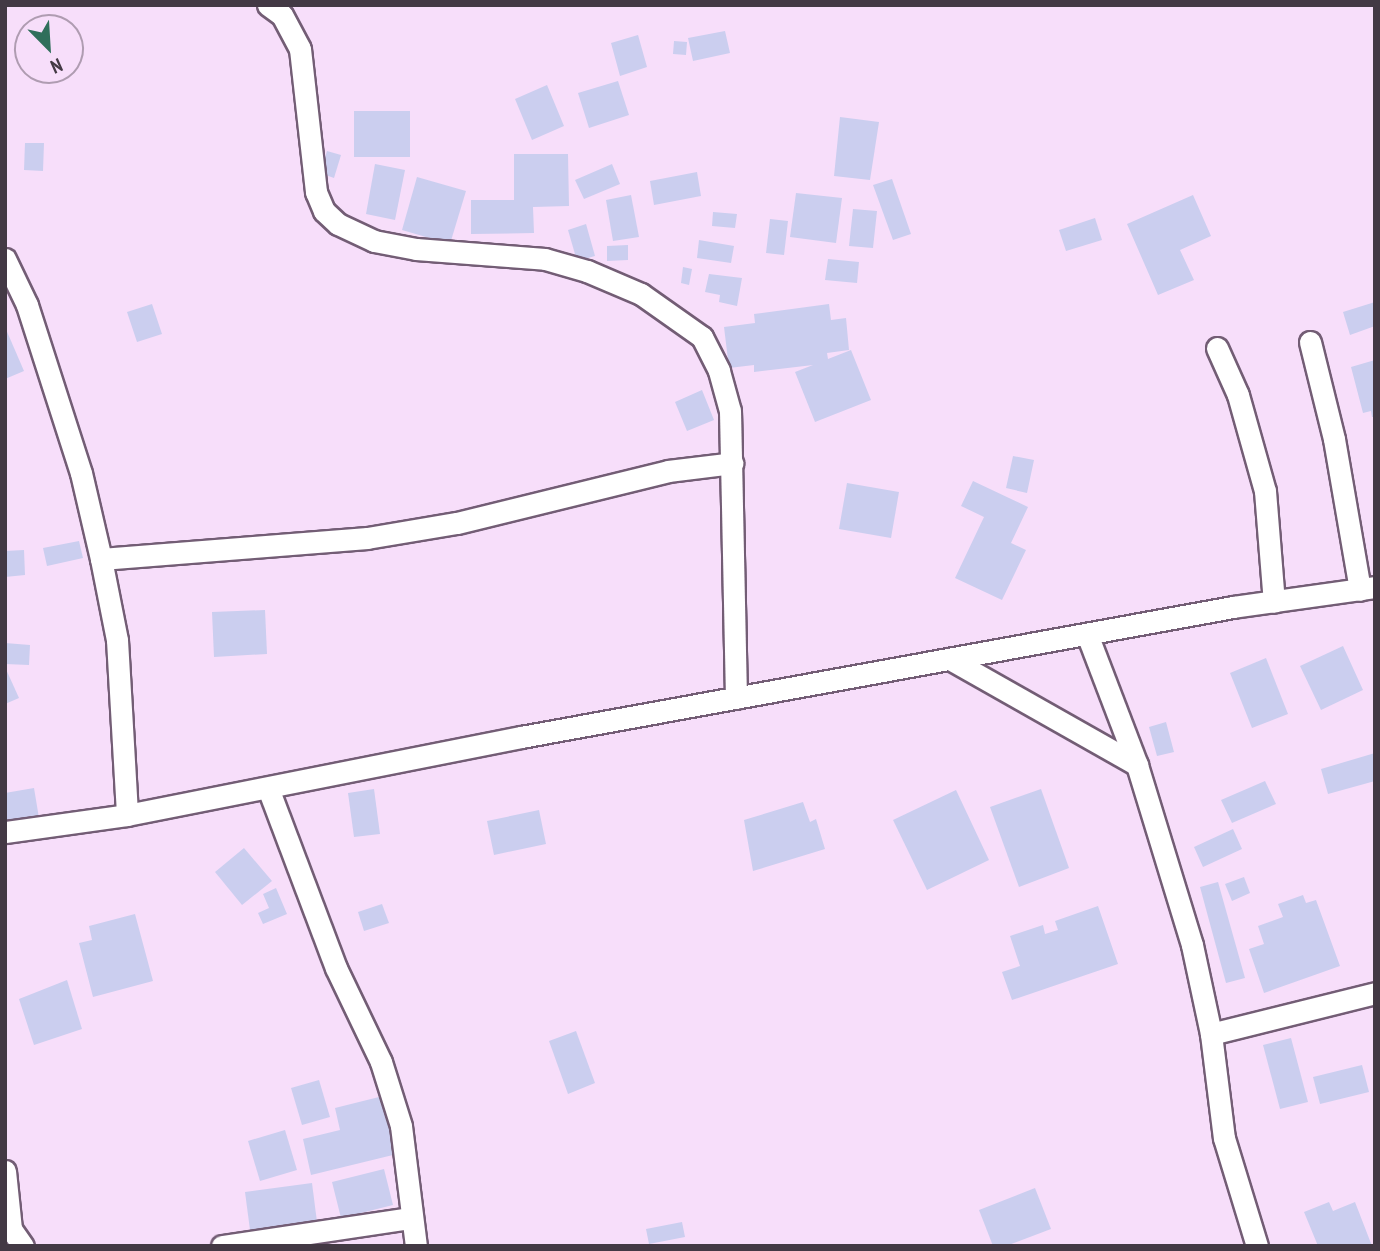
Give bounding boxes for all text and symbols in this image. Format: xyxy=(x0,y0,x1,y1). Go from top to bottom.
north arrow xyxy=(14,14,84,84)
text: N xyxy=(47,53,66,79)

